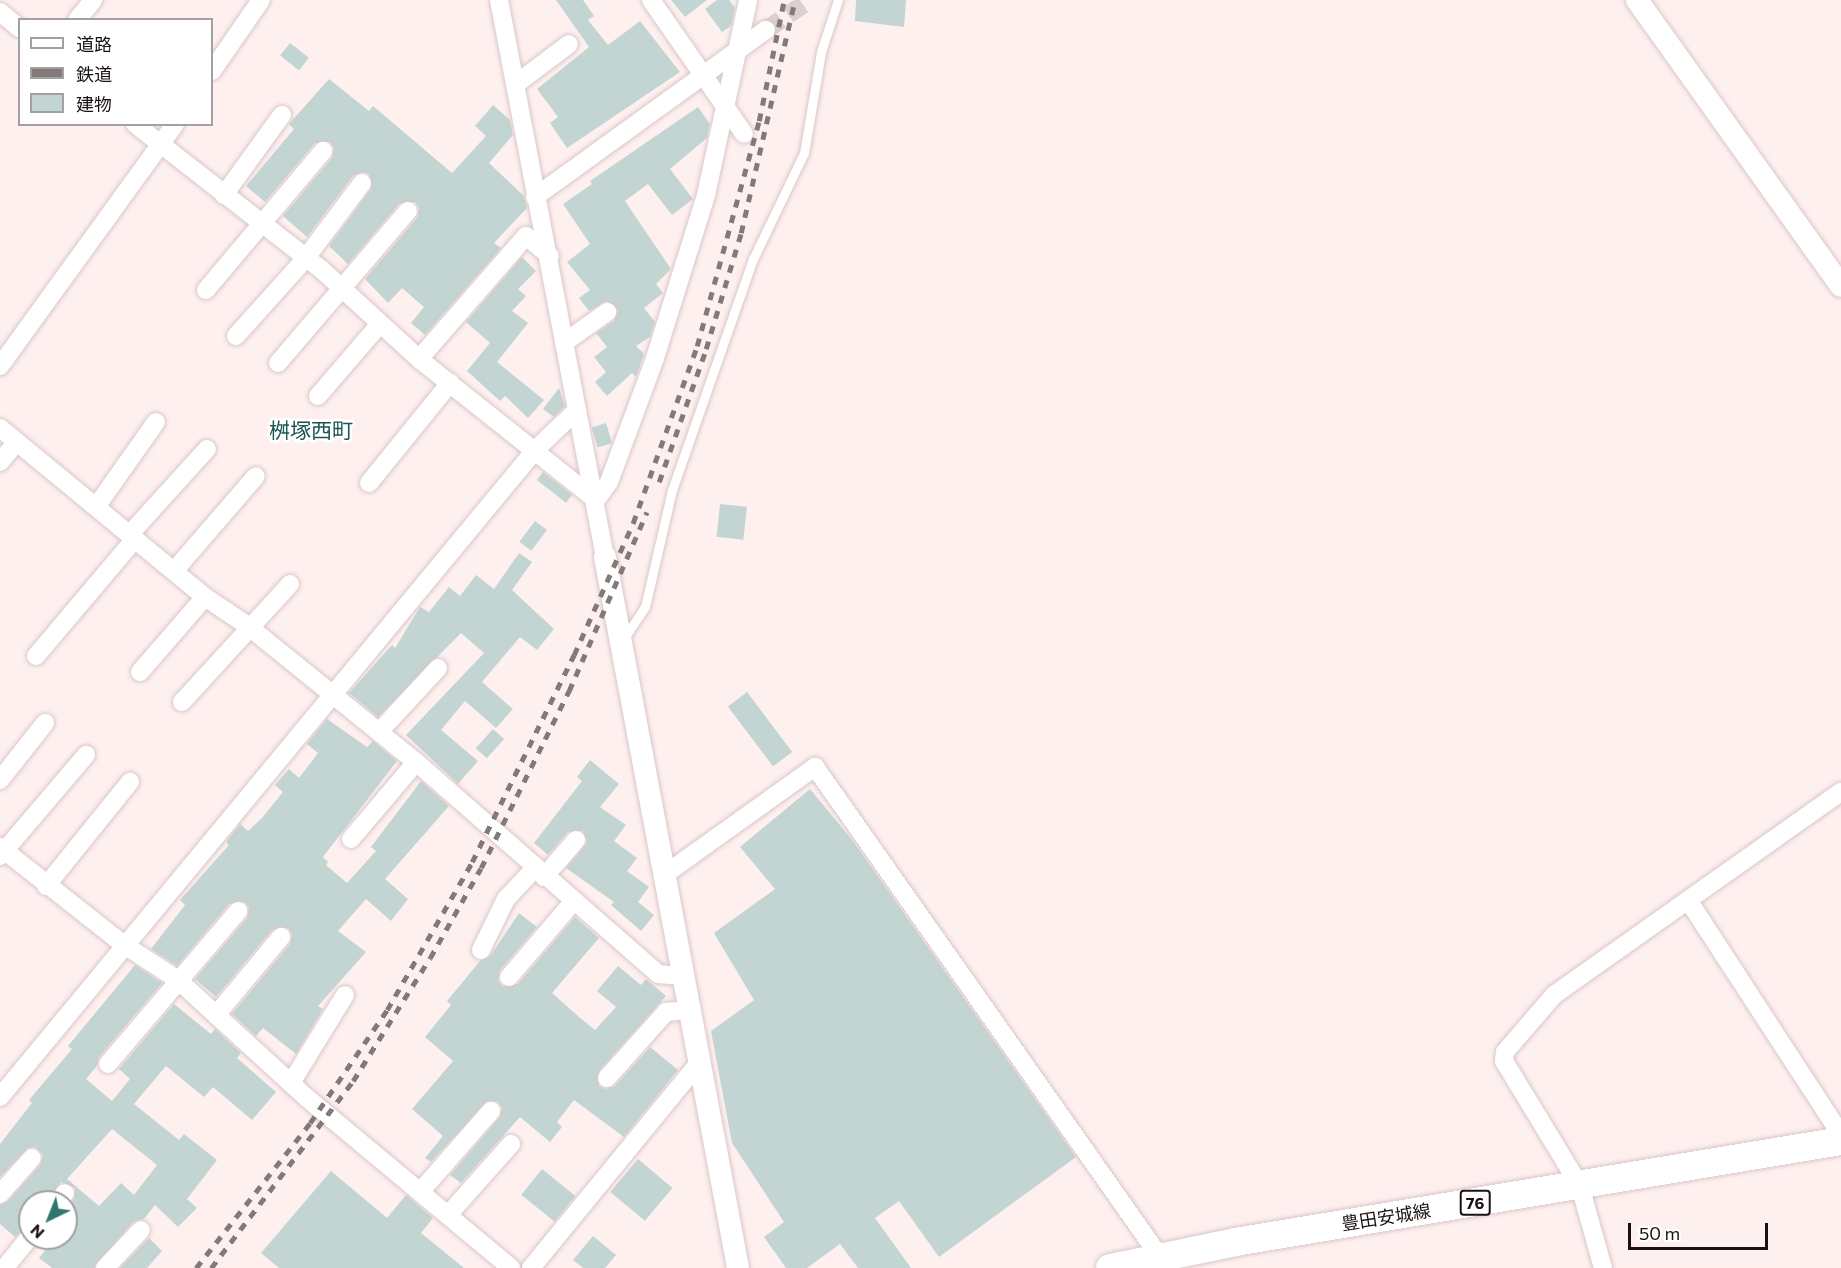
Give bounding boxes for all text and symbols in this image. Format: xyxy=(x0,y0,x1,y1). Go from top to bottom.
legend xyxy=(18,18,213,126)
text: 道路 xyxy=(76,33,112,55)
text: 鉄道 xyxy=(76,63,112,85)
text: 建物 xyxy=(76,93,112,115)
district label: 桝塚西町 xyxy=(269,417,353,443)
north arrow xyxy=(18,1190,78,1250)
road number: 76 xyxy=(1458,1190,1492,1216)
street label: 豊田安城線 xyxy=(1340,1199,1432,1235)
scale bar xyxy=(1631,1211,1770,1249)
text: N xyxy=(26,1221,48,1243)
text: 50 m xyxy=(1639,1222,1680,1244)

